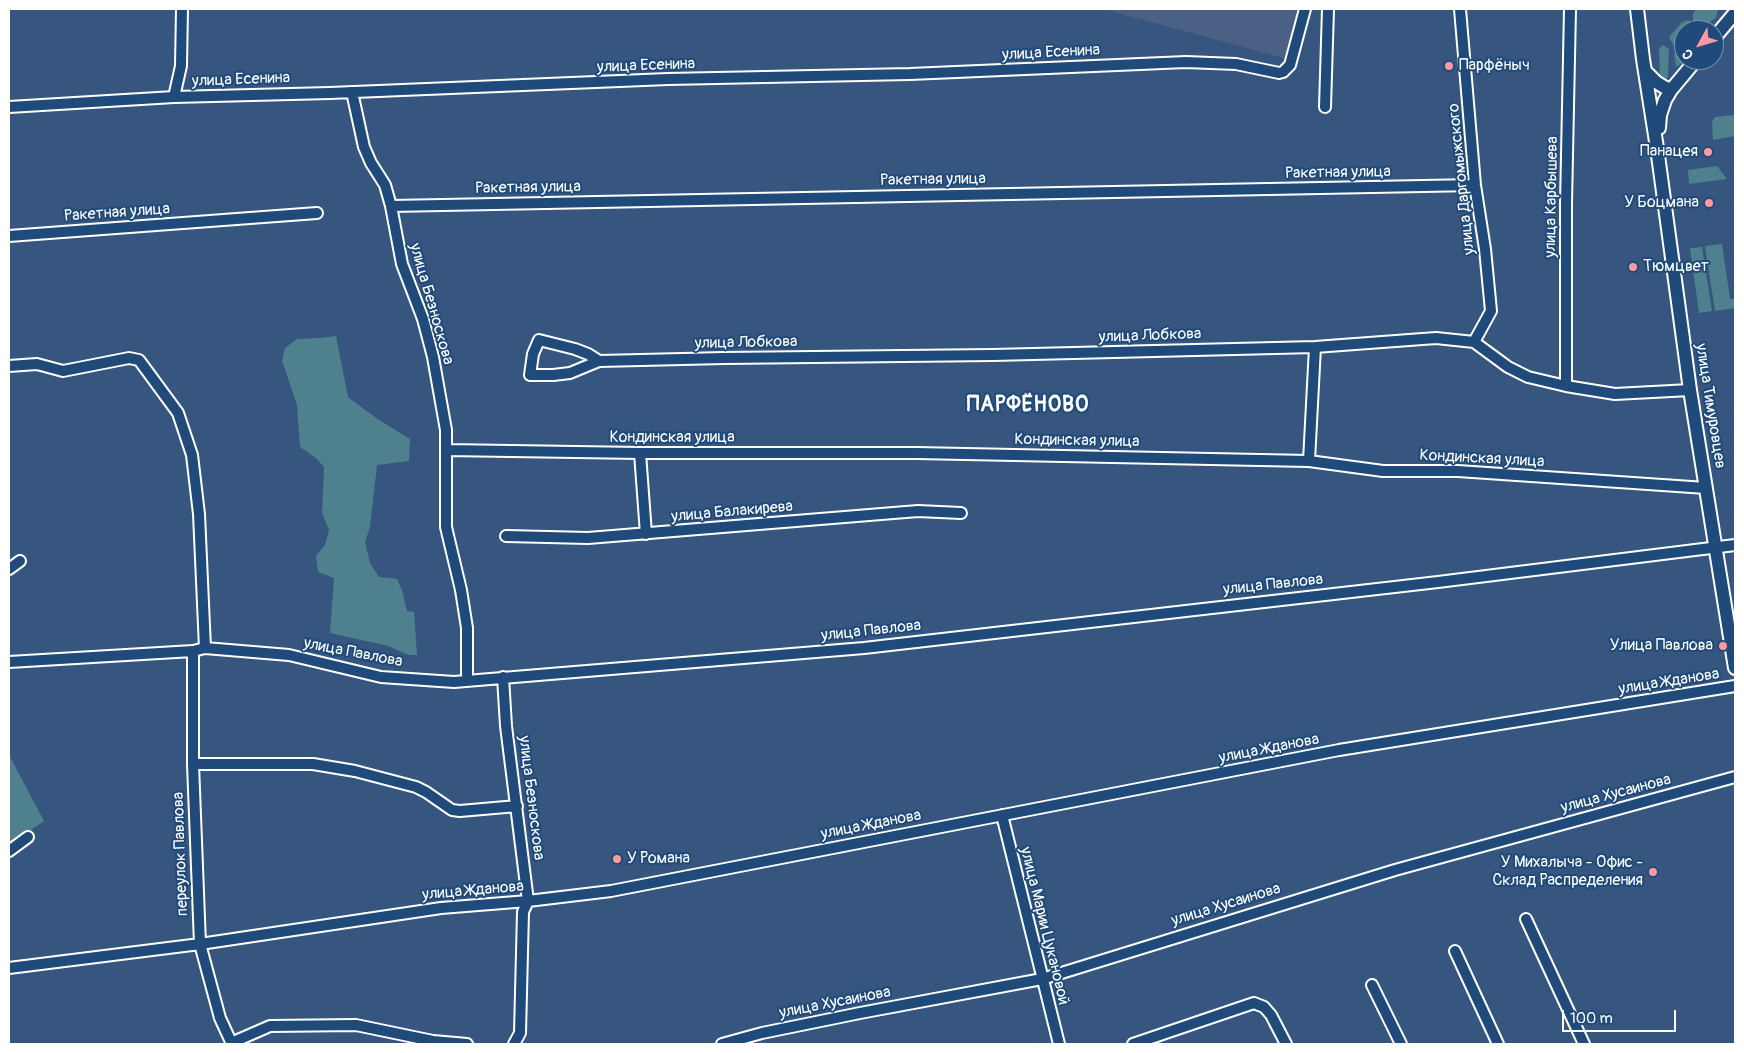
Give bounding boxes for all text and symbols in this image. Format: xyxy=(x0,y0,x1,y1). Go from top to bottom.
north arrow xyxy=(1674,20,1724,70)
street label: улица Есенина xyxy=(1001,41,1101,65)
text: С xyxy=(1678,45,1697,63)
street label: улица Есенина xyxy=(597,55,695,77)
place label: Парфёныч xyxy=(1459,56,1530,76)
marker: Парфёныч xyxy=(1443,60,1455,72)
street label: улица Есенина xyxy=(192,69,290,91)
street label: улица Даргомыжского xyxy=(1445,102,1479,256)
street label: улица Карбышева xyxy=(1541,136,1563,258)
place label: Панацея xyxy=(1640,142,1698,162)
marker: Панацея xyxy=(1702,146,1714,158)
street label: Ракетная улица xyxy=(1285,162,1391,184)
street label: Ракетная улица xyxy=(880,169,986,191)
street label: Ракетная улица xyxy=(475,177,581,199)
place label: У Боцмана xyxy=(1624,193,1699,213)
marker: У Боцмана xyxy=(1703,197,1715,209)
street label: Ракетная улица xyxy=(64,200,170,226)
street label: улица Безноскова xyxy=(404,241,458,367)
place label: Тюмцвет xyxy=(1643,257,1709,277)
marker: Тюмцвет xyxy=(1627,261,1639,273)
street label: улица Лобкова xyxy=(1098,325,1202,347)
street label: улица Лобкова xyxy=(694,333,798,353)
street label: улица Тимуровцев xyxy=(1691,342,1729,470)
district label: ПАРФЁНОВО xyxy=(966,393,1090,419)
street label: Кондинская улица xyxy=(609,428,735,448)
street label: Кондинская улица xyxy=(1014,430,1140,452)
street label: Кондинская улица xyxy=(1419,446,1545,472)
street label: улица Балакирева xyxy=(670,497,794,527)
street label: улица Павлова xyxy=(1222,570,1324,600)
street label: улица Павлова xyxy=(820,616,922,646)
street label: улица Павлова xyxy=(302,634,404,672)
place label: Улица Павлова xyxy=(1610,636,1713,656)
marker: Улица Павлова xyxy=(1717,640,1729,652)
street label: улица Жданова xyxy=(1617,665,1721,699)
street label: улица Жданова xyxy=(1217,730,1321,768)
street label: улица Безноскова xyxy=(514,735,548,861)
street label: улица Хусаинова xyxy=(1559,770,1673,818)
street label: переулок Павлова xyxy=(169,792,193,916)
street label: улица Жданова xyxy=(819,806,923,844)
street label: улица Марии Цукановой xyxy=(1015,845,1073,1007)
place label: У Романа xyxy=(627,849,690,869)
marker: У Романа xyxy=(611,853,623,865)
place label: У Михалыча - Офис - Склад Распределения xyxy=(1492,853,1643,891)
marker: У Михалыча - Офис - Склад Распределения xyxy=(1647,866,1659,878)
street label: улица Жданова xyxy=(421,877,525,905)
street label: улица Хусаинова xyxy=(1169,879,1283,931)
street label: улица Хусаинова xyxy=(778,983,892,1023)
scale bar xyxy=(1564,1000,1678,1032)
text: 100 m xyxy=(1570,1009,1613,1028)

